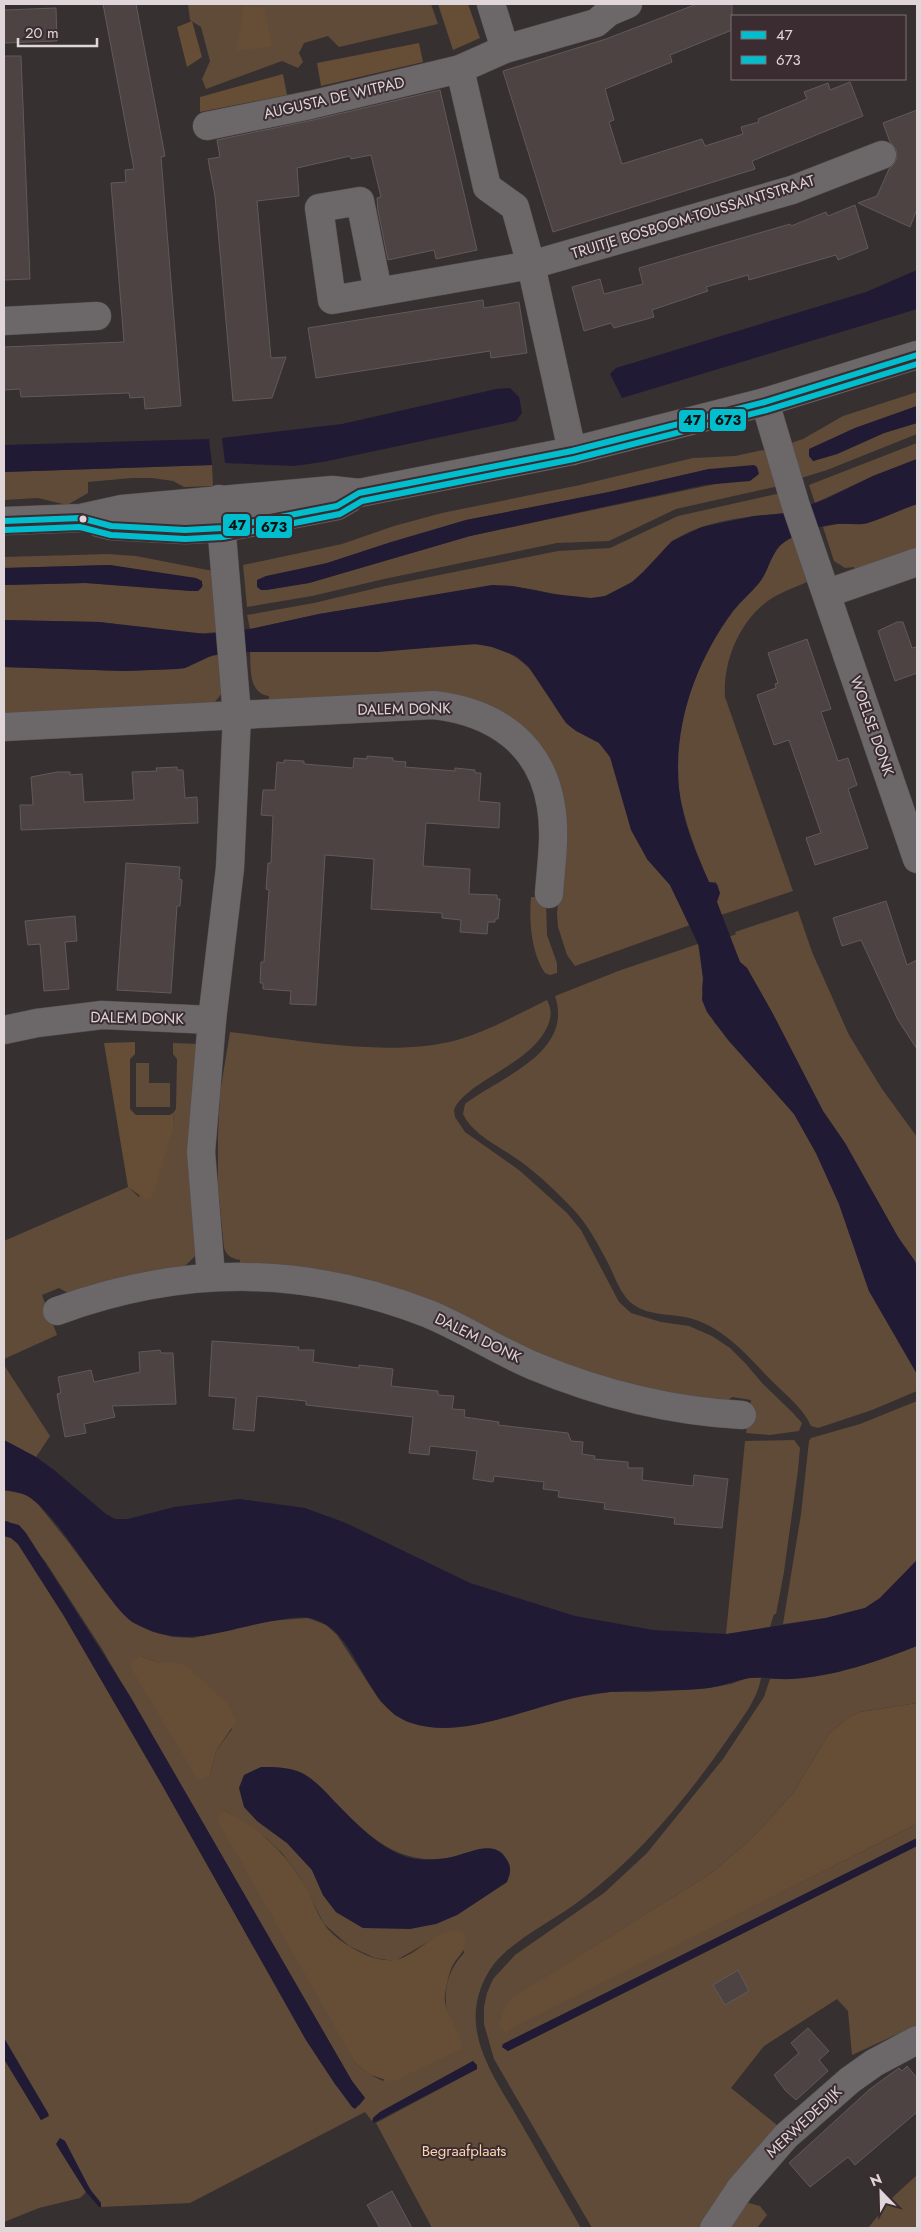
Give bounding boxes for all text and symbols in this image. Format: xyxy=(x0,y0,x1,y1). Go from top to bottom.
scale bar xyxy=(18,15,96,47)
legend xyxy=(731,15,906,80)
text: 20 m xyxy=(25,22,59,44)
text: 47 xyxy=(776,24,793,46)
text: 673 xyxy=(776,49,801,71)
street label: AUGUSTA DE WITPAD xyxy=(261,71,407,125)
street label: TRUITJE BOSBOOM-TOUSSAINTSTRAAT xyxy=(569,169,817,265)
line badge: 673 xyxy=(709,408,747,432)
line badge: 47 xyxy=(678,409,706,433)
text: 47 xyxy=(683,410,702,430)
text: 673 xyxy=(715,410,742,430)
line badge: 47 xyxy=(222,513,251,537)
unlabelled marker xyxy=(78,514,88,524)
text: 47 xyxy=(228,515,247,535)
line badge: 673 xyxy=(255,515,293,539)
text: 673 xyxy=(261,517,288,537)
street label: WOELSE DONK xyxy=(845,673,900,780)
street label: DALEM DONK xyxy=(357,697,451,721)
street label: DALEM DONK xyxy=(90,1006,184,1030)
street label: DALEM DONK xyxy=(431,1308,525,1369)
street label: MERWEDEDIJK xyxy=(761,2081,847,2163)
park label: Begraafplaats xyxy=(422,2140,506,2162)
north arrow xyxy=(856,2167,906,2217)
text: N xyxy=(867,2169,885,2191)

